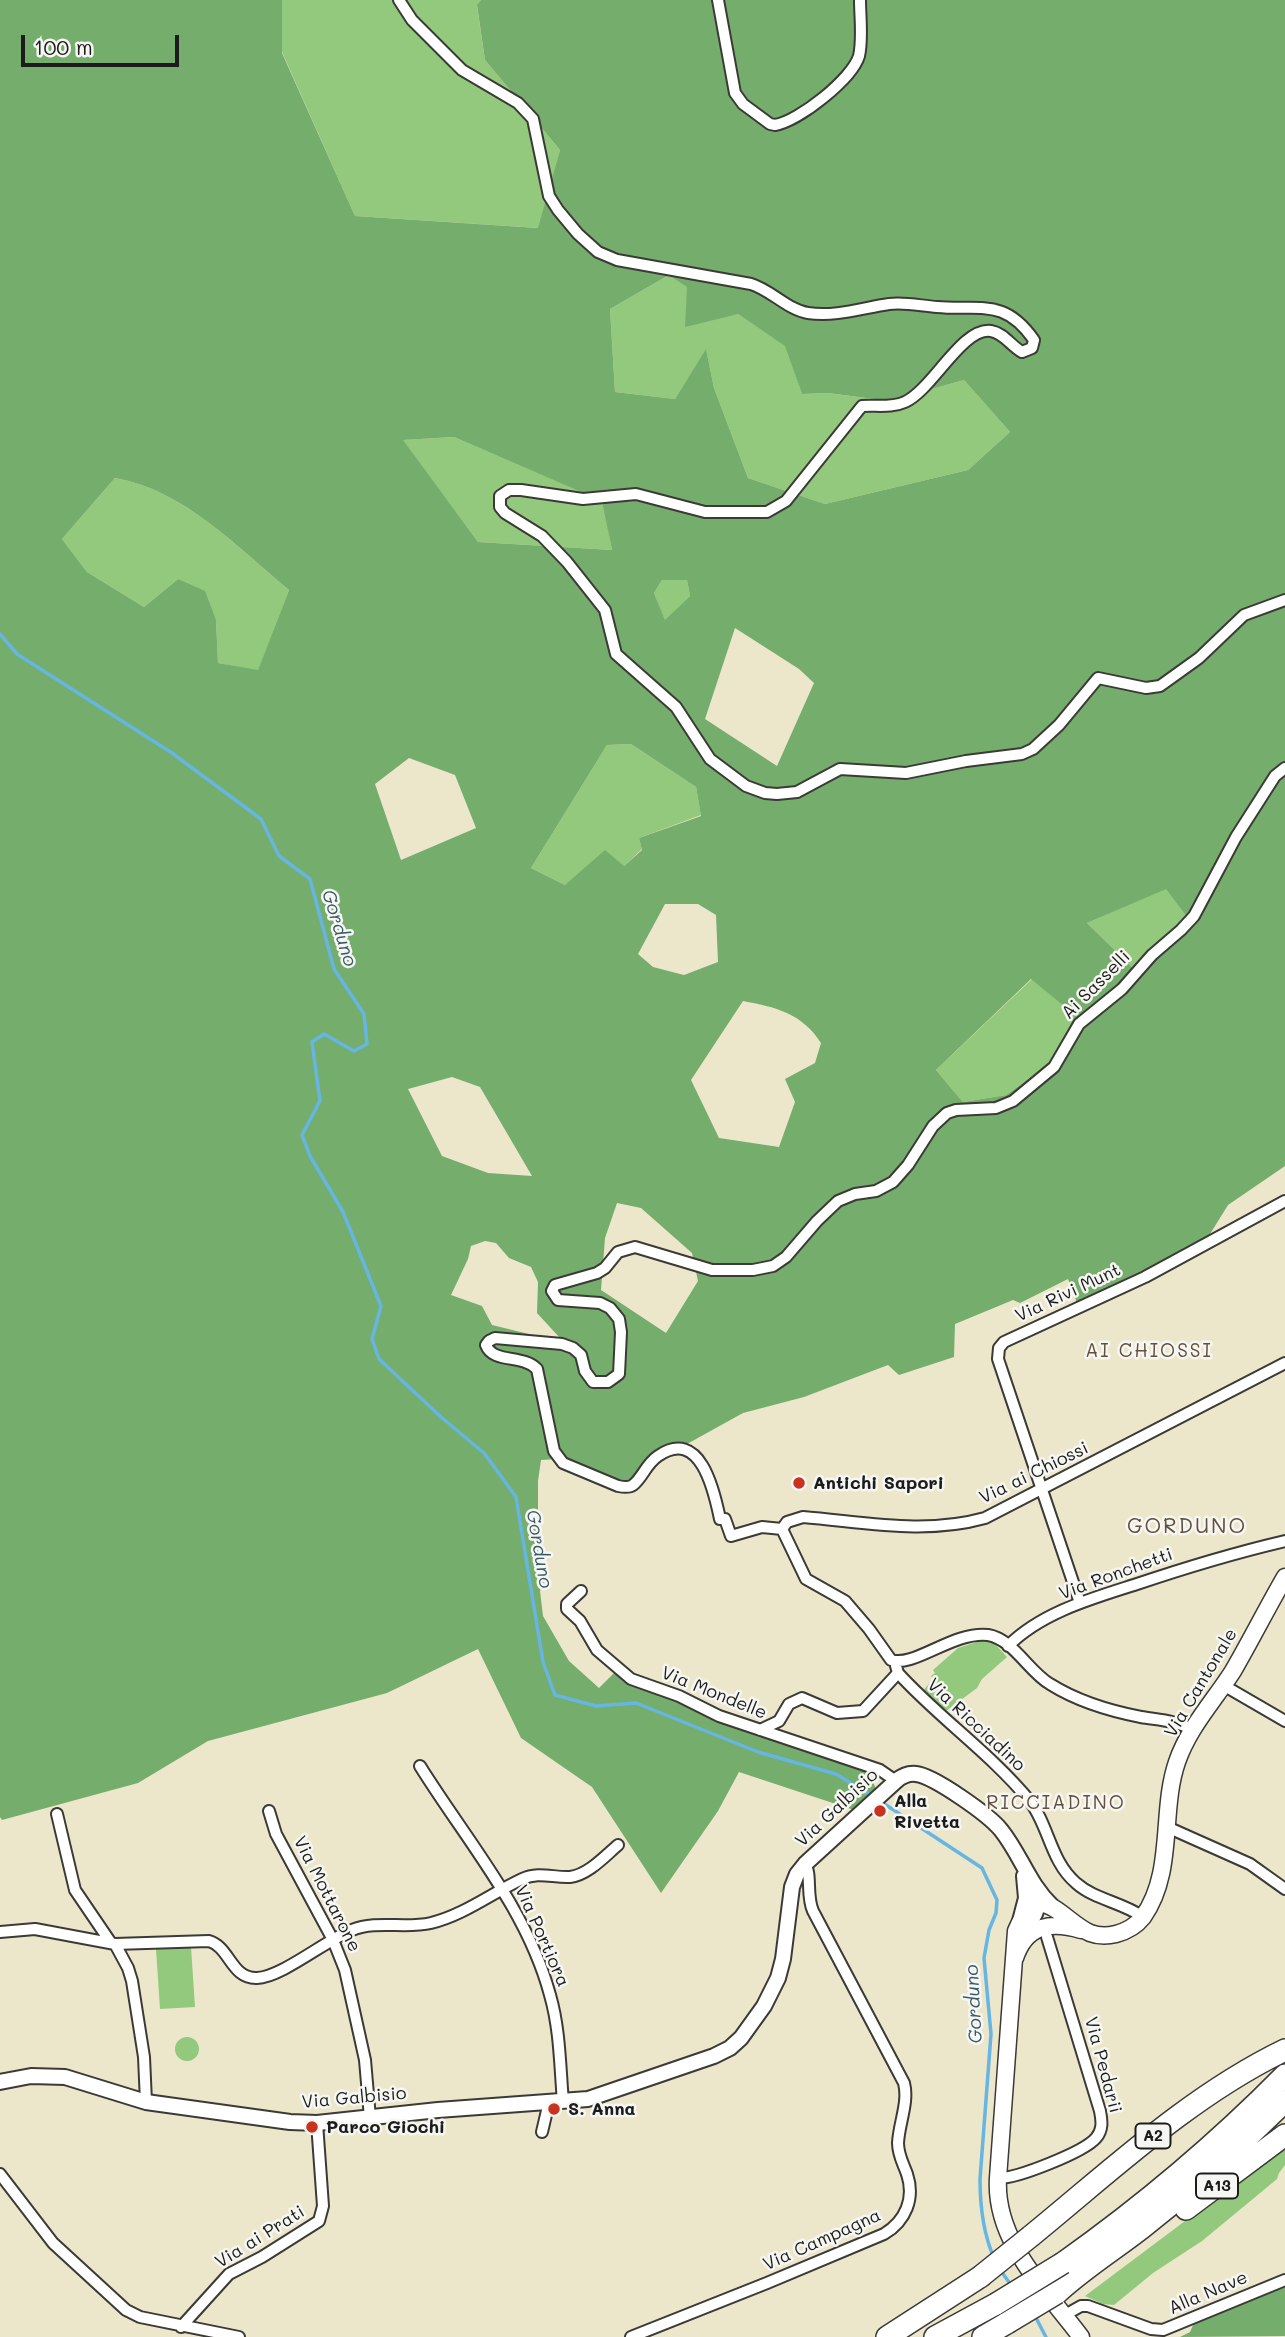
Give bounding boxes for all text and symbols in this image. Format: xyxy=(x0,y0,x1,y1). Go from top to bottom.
scale bar xyxy=(24,21,182,65)
text: 100 m xyxy=(34,33,93,60)
water label: Gorduno xyxy=(317,887,361,969)
street label: Ai Sasselli xyxy=(1057,946,1135,1024)
street label: Via Rivi Munt xyxy=(1012,1259,1124,1327)
district label: AI CHIOSSI xyxy=(1086,1340,1212,1362)
street label: Via ai Chiossi xyxy=(976,1437,1092,1509)
place label: Antichi Sapori xyxy=(813,1472,944,1494)
marker: Antichi Sapori xyxy=(791,1475,807,1491)
water label: Gorduno xyxy=(521,1508,557,1590)
district label: GORDUNO xyxy=(1128,1514,1246,1540)
street label: Via Ronchetti xyxy=(1056,1543,1176,1605)
street label: Via Cantonale xyxy=(1160,1624,1242,1742)
street label: Via Mondelle xyxy=(658,1662,770,1724)
street label: Via Ricciadino xyxy=(922,1674,1030,1776)
street label: Via Galbisio xyxy=(791,1764,883,1852)
place label: Alla Rivetta xyxy=(894,1790,960,1832)
district label: RICCIADINO xyxy=(987,1792,1125,1814)
marker: Alla Rivetta xyxy=(872,1803,888,1819)
street label: Via Mottarone xyxy=(289,1833,365,1955)
street label: Via Portiora xyxy=(510,1882,574,1990)
water label: Gorduno xyxy=(961,1964,987,2044)
street label: Via Pedarii xyxy=(1080,2014,1126,2116)
street label: Via Galbisio xyxy=(301,2083,407,2113)
place label: S. Anna xyxy=(568,2098,636,2120)
marker: S. Anna xyxy=(546,2101,562,2117)
place label: Parco Giochi xyxy=(326,2116,445,2138)
marker: Parco Giochi xyxy=(304,2119,320,2135)
road number: A2 xyxy=(1136,2124,1170,2148)
road number: A13 xyxy=(1196,2174,1238,2198)
street label: Via ai Prati xyxy=(211,2201,309,2273)
street label: Via Campagna xyxy=(760,2204,884,2276)
street label: Alla Nave xyxy=(1165,2267,1251,2319)

